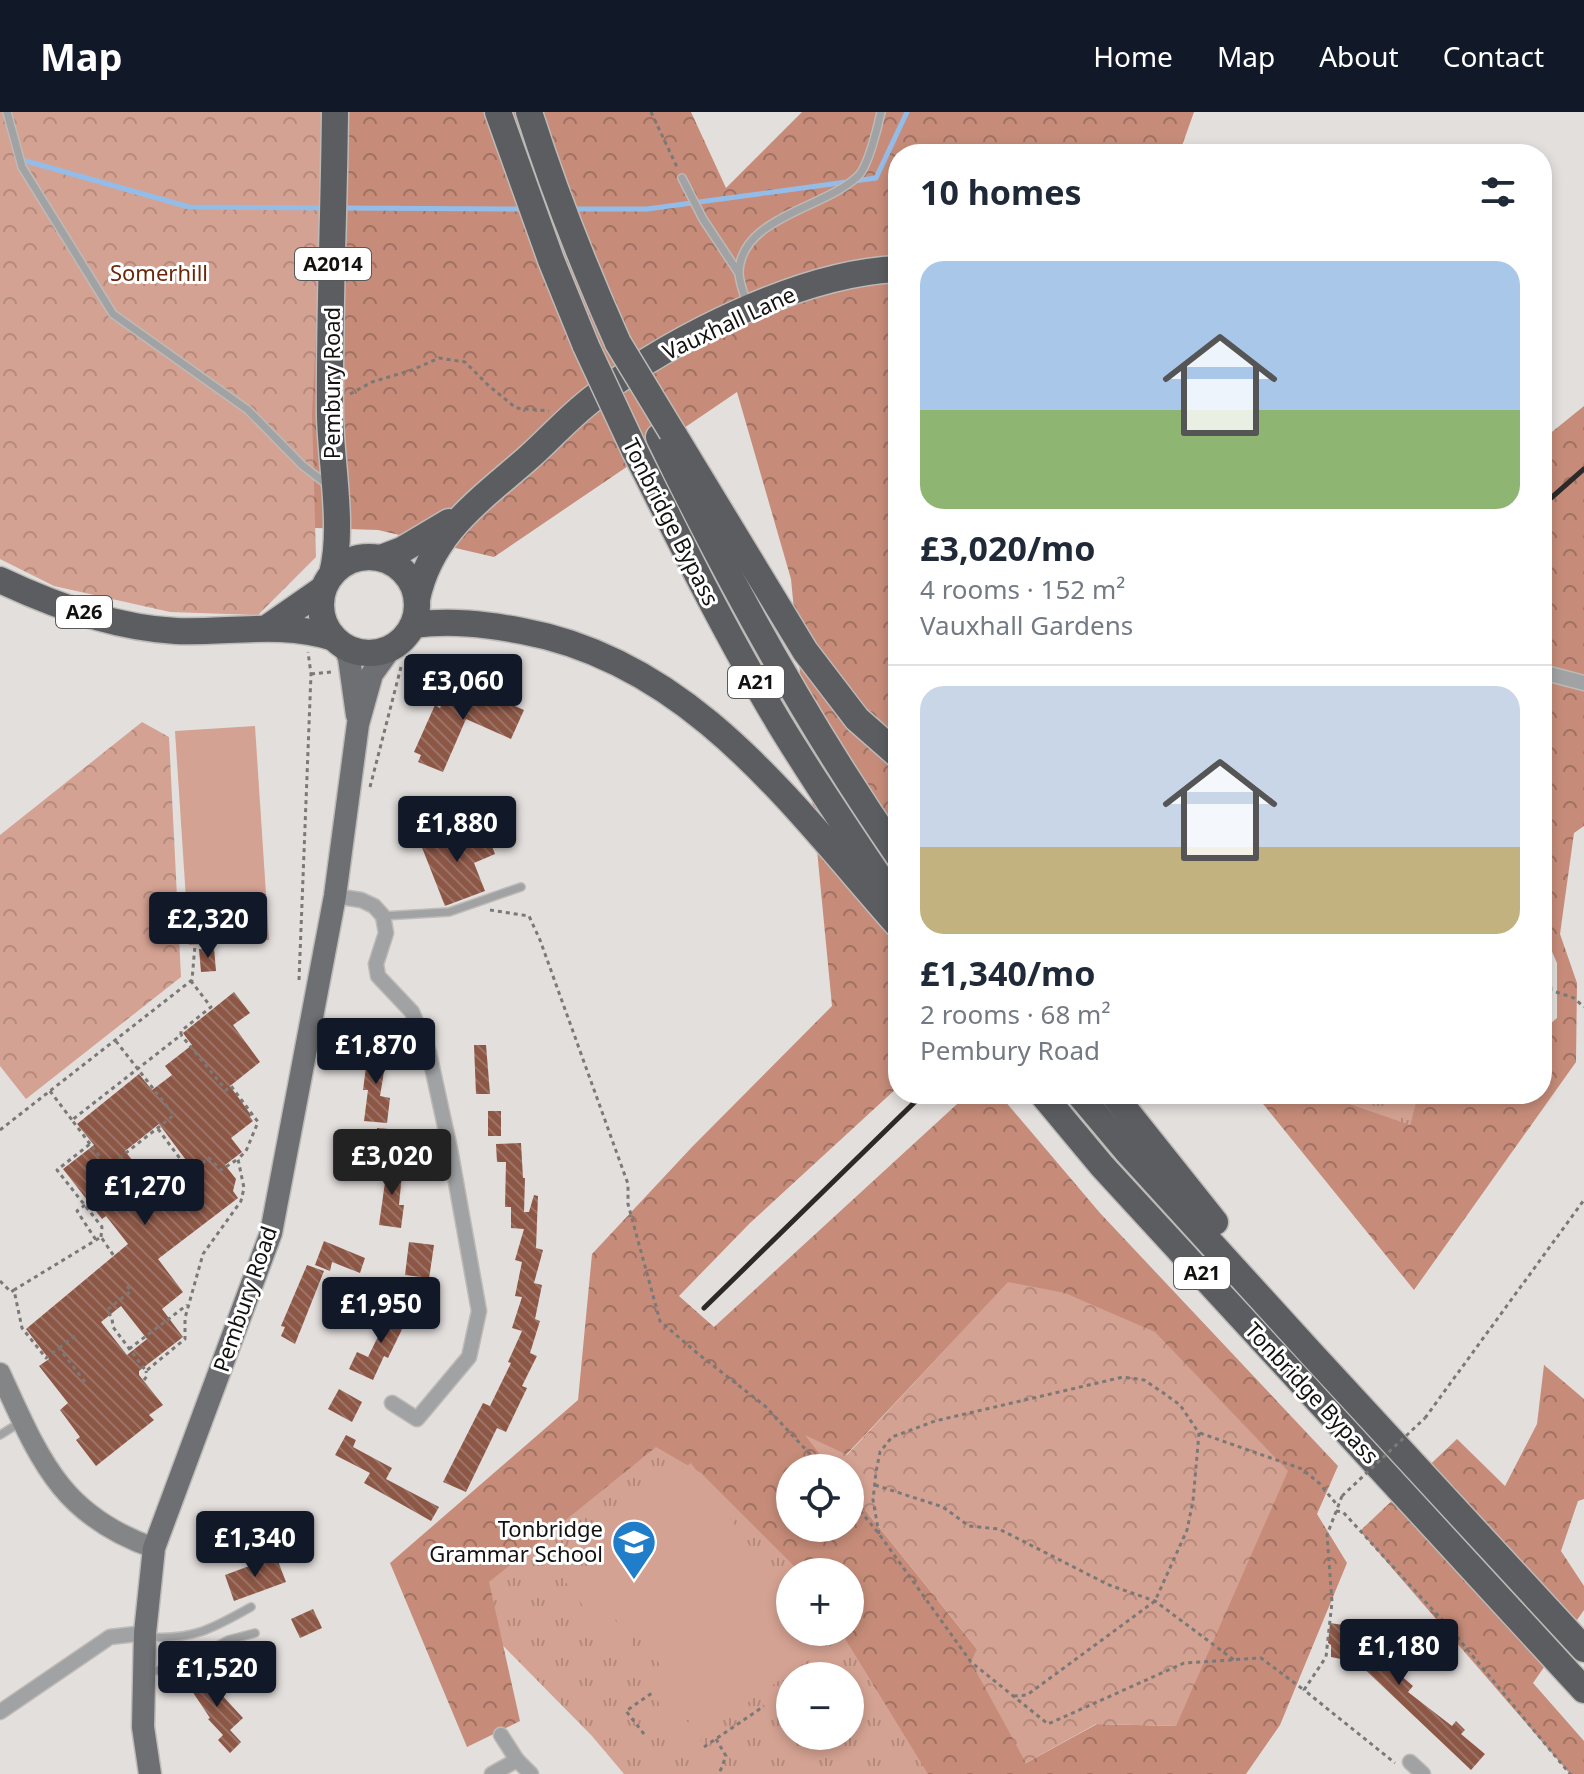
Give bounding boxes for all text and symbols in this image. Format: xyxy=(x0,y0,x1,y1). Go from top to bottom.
text: Map xyxy=(40,30,123,82)
text: Home xyxy=(1093,37,1173,75)
text: Map xyxy=(1217,37,1275,75)
text: About xyxy=(1319,37,1399,75)
text: Contact xyxy=(1443,37,1544,75)
text: 10 homes xyxy=(920,169,1082,215)
icon: filters xyxy=(1476,170,1520,214)
road number: A2014 xyxy=(295,248,371,280)
park label: Somerhill xyxy=(110,257,208,287)
street label: Vauxhall Lane xyxy=(657,278,800,366)
street label: Pembury Road xyxy=(316,307,346,459)
icon: home xyxy=(1148,313,1292,457)
street label: Tonbridge Bypass xyxy=(617,433,727,610)
text: £3,020/mo xyxy=(920,525,1095,571)
text: 4 rooms · 152 m² xyxy=(920,571,1125,607)
road number: A26 xyxy=(56,596,112,628)
text: Vauxhall Gardens xyxy=(920,607,1133,643)
pin: £3,060 xyxy=(398,654,528,722)
text: £3,060 xyxy=(422,662,504,698)
road number: A21 xyxy=(728,666,784,698)
icon: home xyxy=(1148,738,1292,882)
pin: £1,880 xyxy=(392,796,522,864)
text: £1,880 xyxy=(416,804,498,840)
pin: £2,320 xyxy=(143,892,273,960)
text: £2,320 xyxy=(167,900,249,936)
text: £1,340/mo xyxy=(920,950,1095,996)
text: 2 rooms · 68 m² xyxy=(920,996,1110,1032)
pin: £1,870 xyxy=(311,1018,441,1086)
text: £1,870 xyxy=(335,1026,417,1062)
text: Pembury Road xyxy=(920,1032,1100,1068)
pin: £3,020 xyxy=(327,1129,457,1197)
text: £3,020 xyxy=(351,1137,433,1173)
pin: £1,270 xyxy=(80,1159,210,1227)
text: £1,270 xyxy=(104,1167,186,1203)
street label: Pembury Road xyxy=(205,1222,283,1376)
road number: A21 xyxy=(1174,1257,1230,1289)
pin: £1,950 xyxy=(316,1277,446,1345)
text: £1,950 xyxy=(340,1285,422,1321)
street label: Tonbridge Bypass xyxy=(1239,1315,1386,1470)
map controls xyxy=(776,1454,864,1750)
button: locate xyxy=(776,1454,864,1542)
pin: £1,340 xyxy=(190,1511,320,1579)
place label: Tonbridge Grammar School xyxy=(429,1513,603,1568)
school or university icon: Tonbridge Grammar School xyxy=(610,1518,658,1581)
text: £1,340 xyxy=(214,1519,296,1555)
button: + xyxy=(776,1558,864,1646)
pin: £1,180 xyxy=(1334,1619,1464,1687)
text: £1,180 xyxy=(1358,1627,1440,1663)
pin: £1,520 xyxy=(152,1641,282,1709)
text: £1,520 xyxy=(176,1649,258,1685)
button: − xyxy=(776,1662,864,1750)

